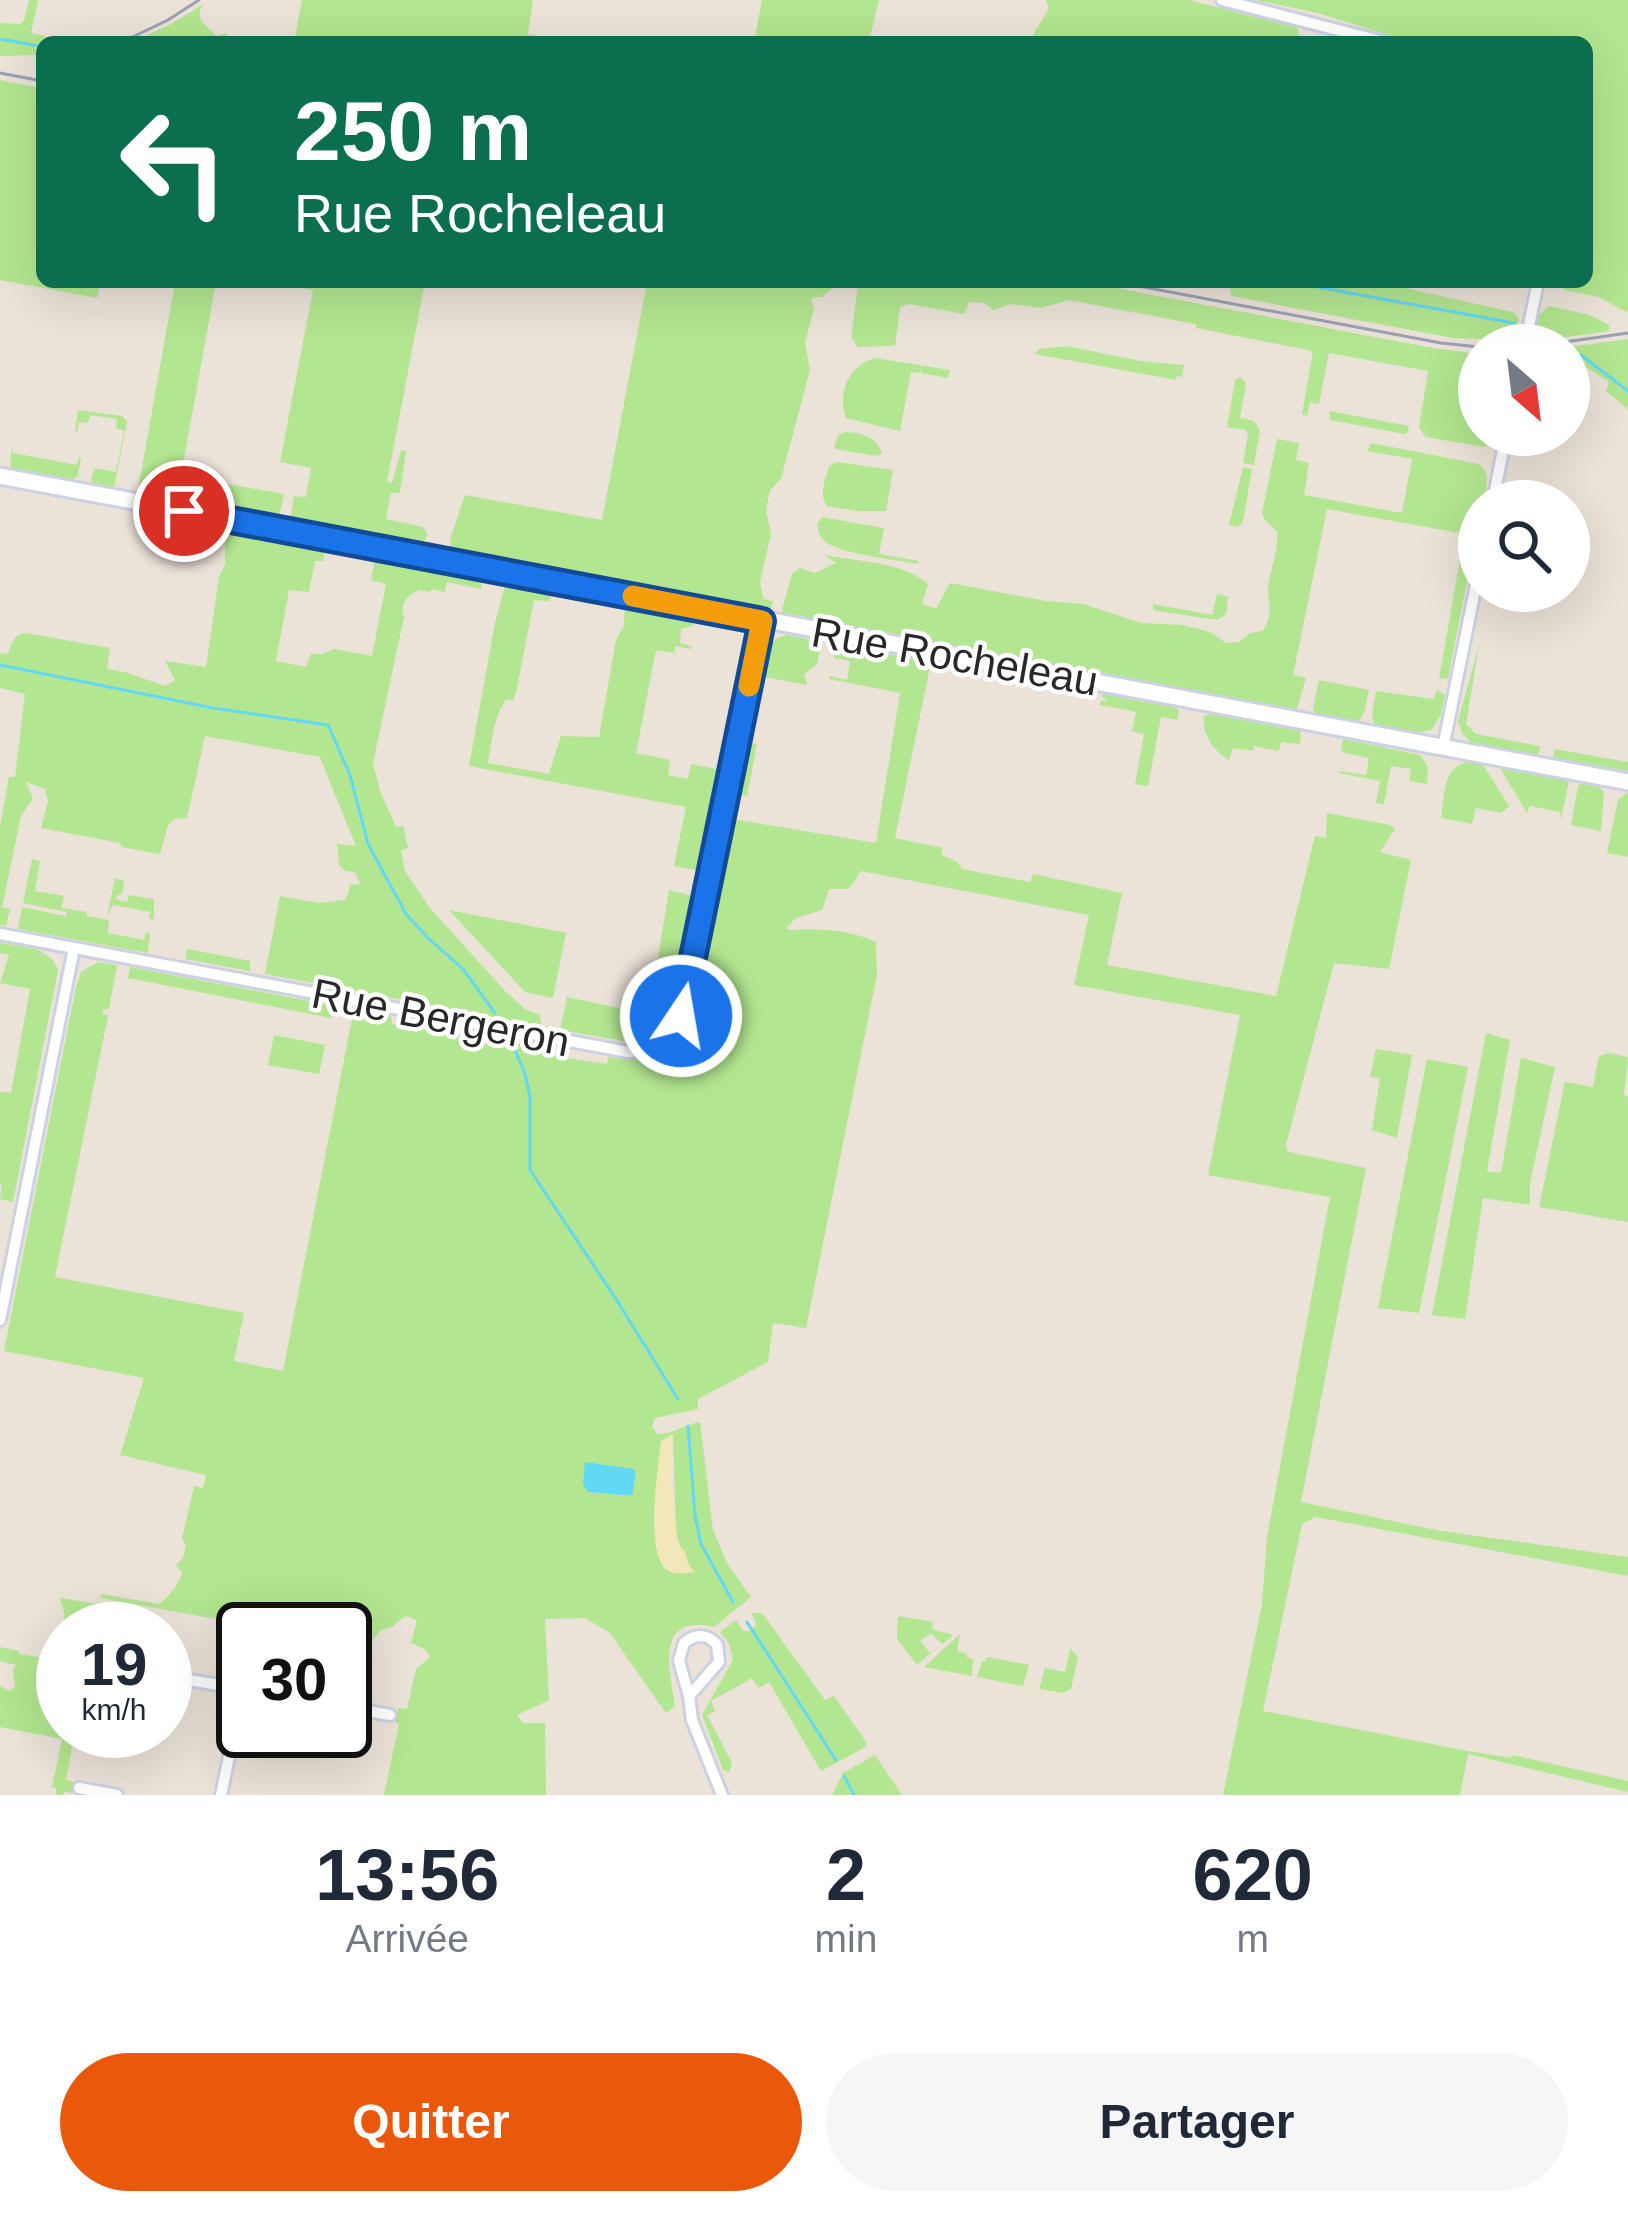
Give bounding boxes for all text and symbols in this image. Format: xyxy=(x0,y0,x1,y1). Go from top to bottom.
icon: left xyxy=(96,84,252,240)
text: 250 m xyxy=(294,84,532,178)
text: Rue Rocheleau xyxy=(294,183,666,243)
north arrow xyxy=(1458,324,1590,456)
map controls xyxy=(1458,324,1590,612)
pin xyxy=(133,460,235,562)
icon: arrive xyxy=(151,478,217,544)
button: search xyxy=(1458,480,1590,612)
street label: Rue Rocheleau xyxy=(808,608,1102,705)
position arrow xyxy=(618,953,744,1079)
street label: Rue Bergeron xyxy=(308,969,574,1066)
speed limit sign: 30 xyxy=(216,1602,372,1758)
text: 19 xyxy=(81,1631,147,1698)
text: km/h xyxy=(81,1693,147,1726)
text: 13:56 xyxy=(315,1835,499,1915)
text: 2 xyxy=(826,1835,866,1915)
text: 620 xyxy=(1193,1835,1313,1915)
text: Arrivée xyxy=(346,1917,469,1960)
text: min xyxy=(815,1917,877,1960)
text: m xyxy=(1236,1917,1269,1960)
button: Quitter xyxy=(60,2053,802,2191)
button: Partager xyxy=(826,2053,1568,2191)

